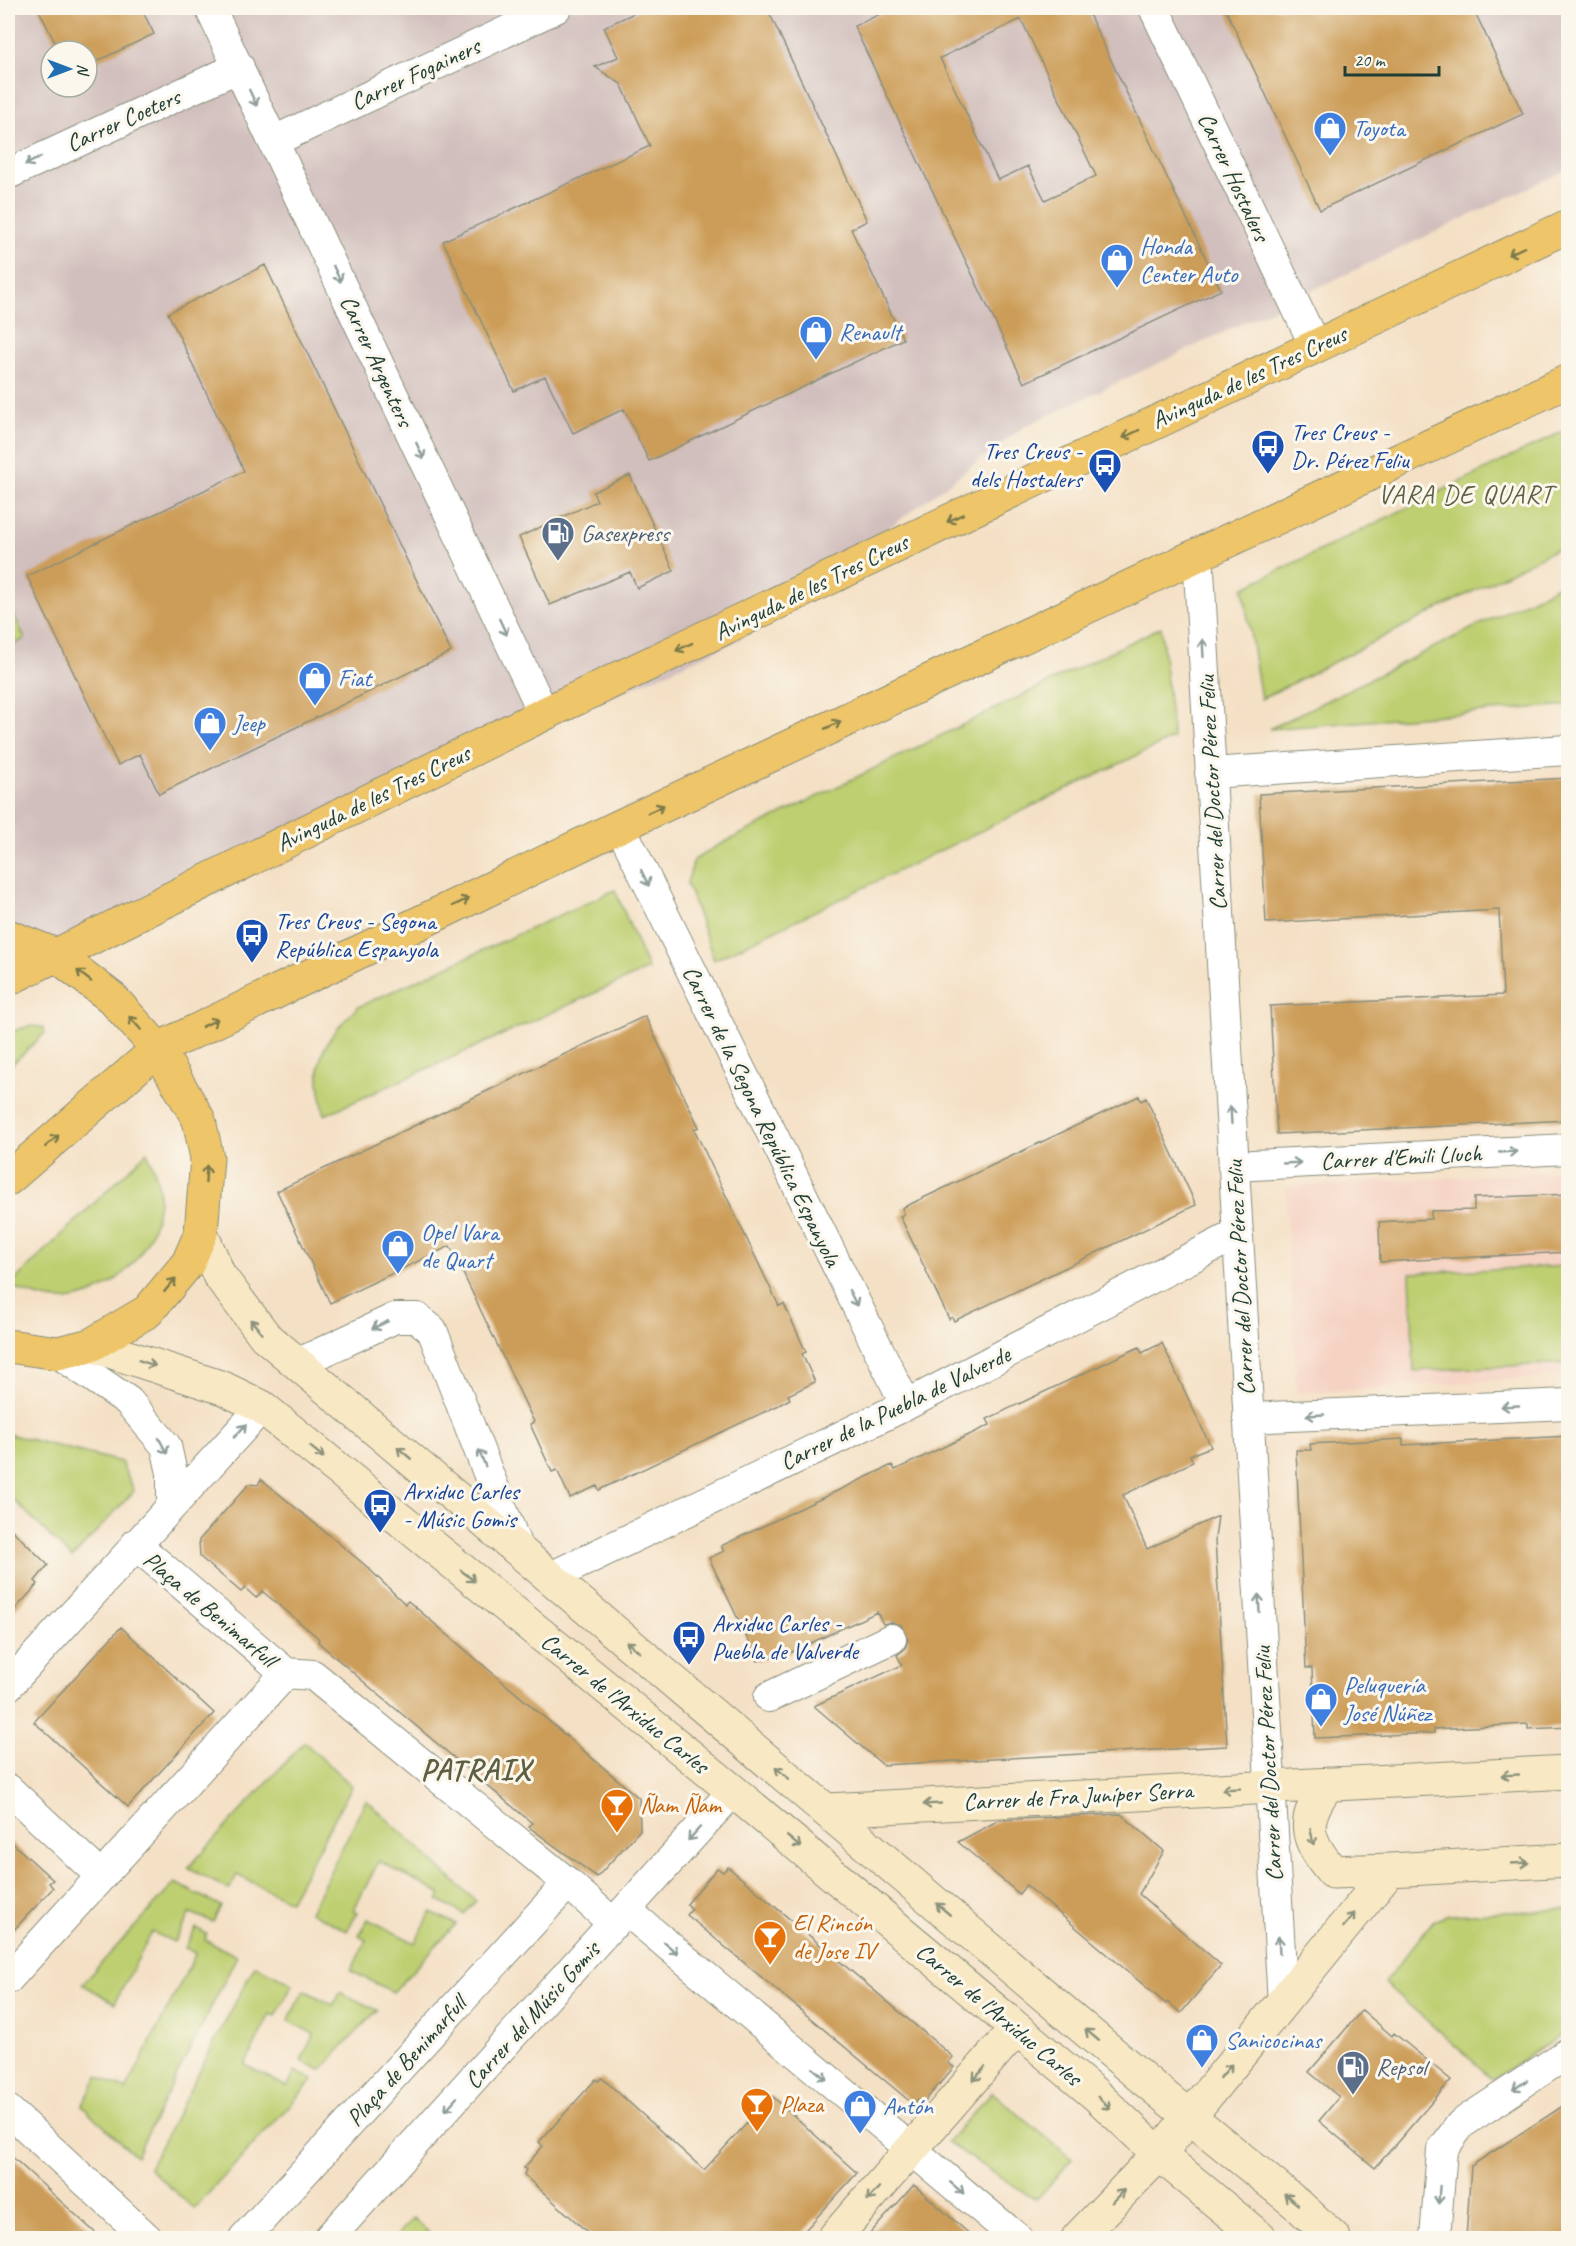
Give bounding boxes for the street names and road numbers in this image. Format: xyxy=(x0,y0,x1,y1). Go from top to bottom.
street label: Carrer Fogainers xyxy=(346,30,487,117)
street label: Carrer Coeters xyxy=(61,81,186,158)
street label: Carrer Hostalers xyxy=(1191,108,1278,248)
street label: Carrer Argenters xyxy=(334,291,421,433)
street label: Avinguda de les Tres Creus xyxy=(1147,318,1353,435)
street label: Avinguda de les Tres Creus xyxy=(709,526,915,647)
street label: Carrer del Doctor Pérez Feliu xyxy=(1191,673,1233,911)
street label: Avinguda de les Tres Creus xyxy=(271,737,477,858)
street label: Carrer de la Segona República Espanyola xyxy=(676,961,849,1273)
street label: Carrer d'Emili Lluch xyxy=(1320,1138,1483,1176)
street label: Carrer del Doctor Pérez Feliu xyxy=(1219,1158,1261,1396)
street label: Carrer de la Puebla de Valverde xyxy=(775,1338,1017,1477)
street label: Plaça de Benimarfull xyxy=(137,1544,286,1676)
street label: Carrer de l'Arxiduc Carles xyxy=(535,1626,717,1782)
street label: Carrer del Doctor Pérez Feliu xyxy=(1247,1644,1289,1882)
street label: Carrer de Fra Juníper Serra xyxy=(963,1775,1196,1817)
street label: Carrer del Músic Gomis xyxy=(458,1933,608,2095)
street label: Carrer de l'Arxiduc Carles xyxy=(910,1936,1090,2094)
street label: Plaça de Benimarfull xyxy=(340,1987,475,2132)

